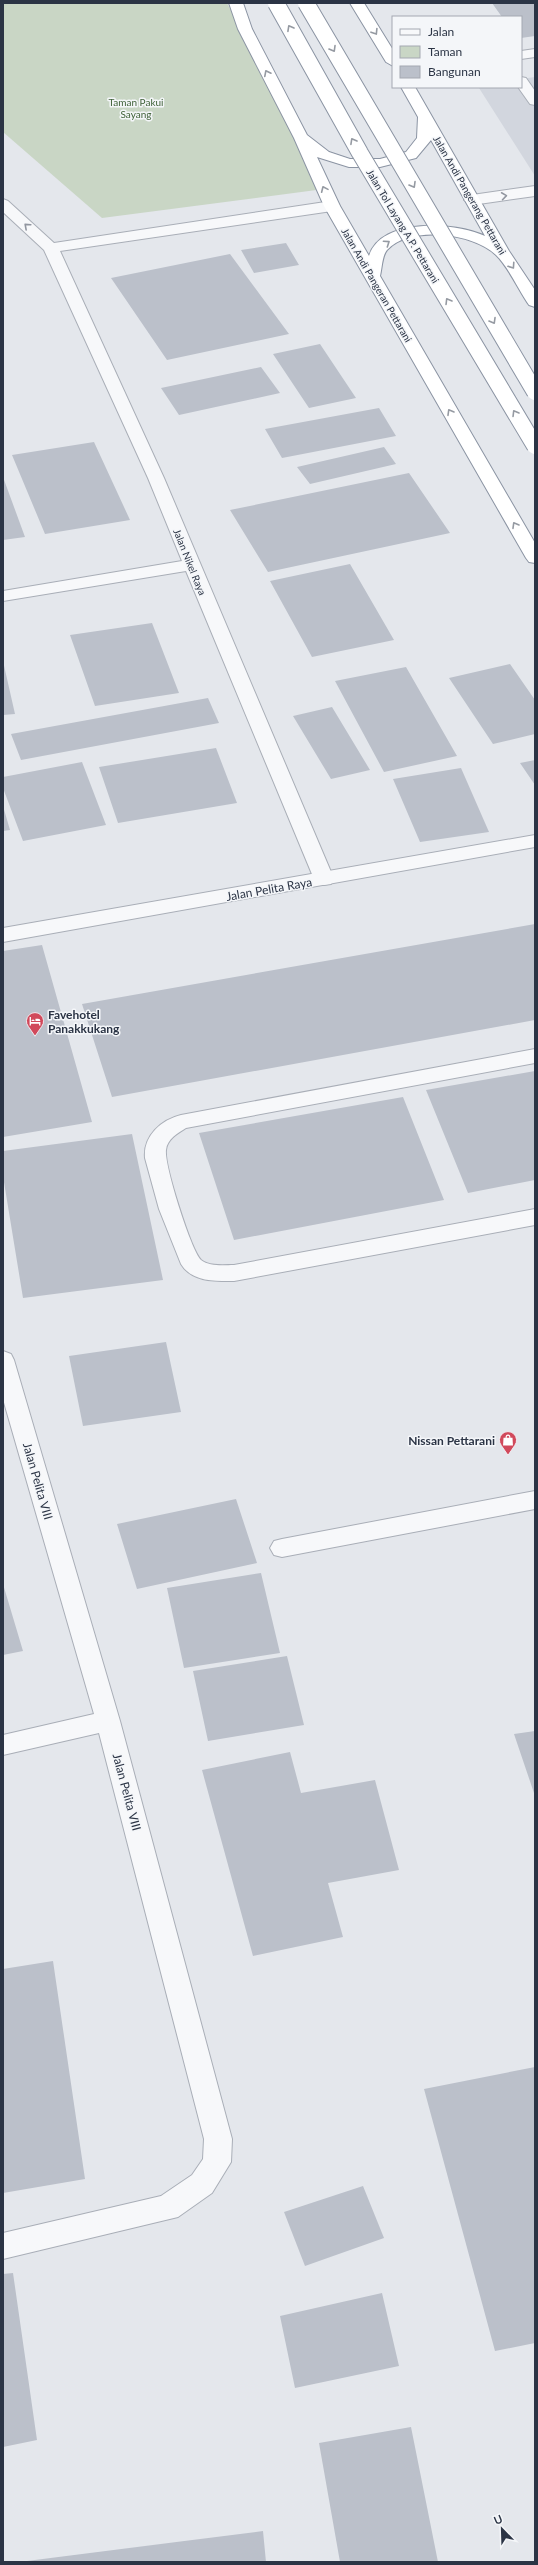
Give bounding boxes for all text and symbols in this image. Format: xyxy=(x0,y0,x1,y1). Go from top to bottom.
legend xyxy=(392,16,522,88)
text: Jalan xyxy=(428,24,454,39)
one-way arrow xyxy=(287,25,294,32)
one-way arrow xyxy=(370,28,378,35)
text: Taman xyxy=(428,44,462,59)
one-way arrow xyxy=(328,45,335,52)
text: Bangunan xyxy=(428,64,481,79)
one-way arrow xyxy=(264,69,272,77)
park label: Taman Pakui Sayang xyxy=(109,96,163,120)
street label: Jalan Andi Pangerang Pettarani xyxy=(431,134,509,256)
one-way arrow xyxy=(351,138,358,145)
street label: Jalan Tol Layang A.P. Pettarani xyxy=(364,167,442,285)
one-way arrow xyxy=(408,181,415,188)
one-way arrow xyxy=(321,186,329,194)
one-way arrow xyxy=(501,192,507,201)
one-way arrow xyxy=(24,223,32,230)
street label: Jalan Andi Pangeran Pettarani xyxy=(339,226,415,344)
one-way arrow xyxy=(383,241,390,248)
one-way arrow xyxy=(507,262,514,269)
one-way arrow xyxy=(446,298,453,305)
one-way arrow xyxy=(488,317,495,324)
one-way arrow xyxy=(447,409,455,416)
one-way arrow xyxy=(512,410,520,417)
one-way arrow xyxy=(513,522,520,529)
street label: Jalan Nikel Raya xyxy=(171,527,209,597)
street label: Jalan Pelita Raya xyxy=(225,874,313,904)
place label: Favehotel Panakkukang xyxy=(48,1007,120,1036)
hotel icon: Favehotel Panakkukang xyxy=(25,1011,45,1036)
shop icon: Nissan Pettarani xyxy=(498,1430,518,1455)
place label: Nissan Pettarani xyxy=(408,1433,495,1448)
street label: Jalan Pelita VIII xyxy=(20,1441,56,1521)
street label: Jalan Pelita VIII xyxy=(109,1752,145,1832)
north arrow xyxy=(482,2509,522,2549)
text: U xyxy=(492,2512,504,2527)

